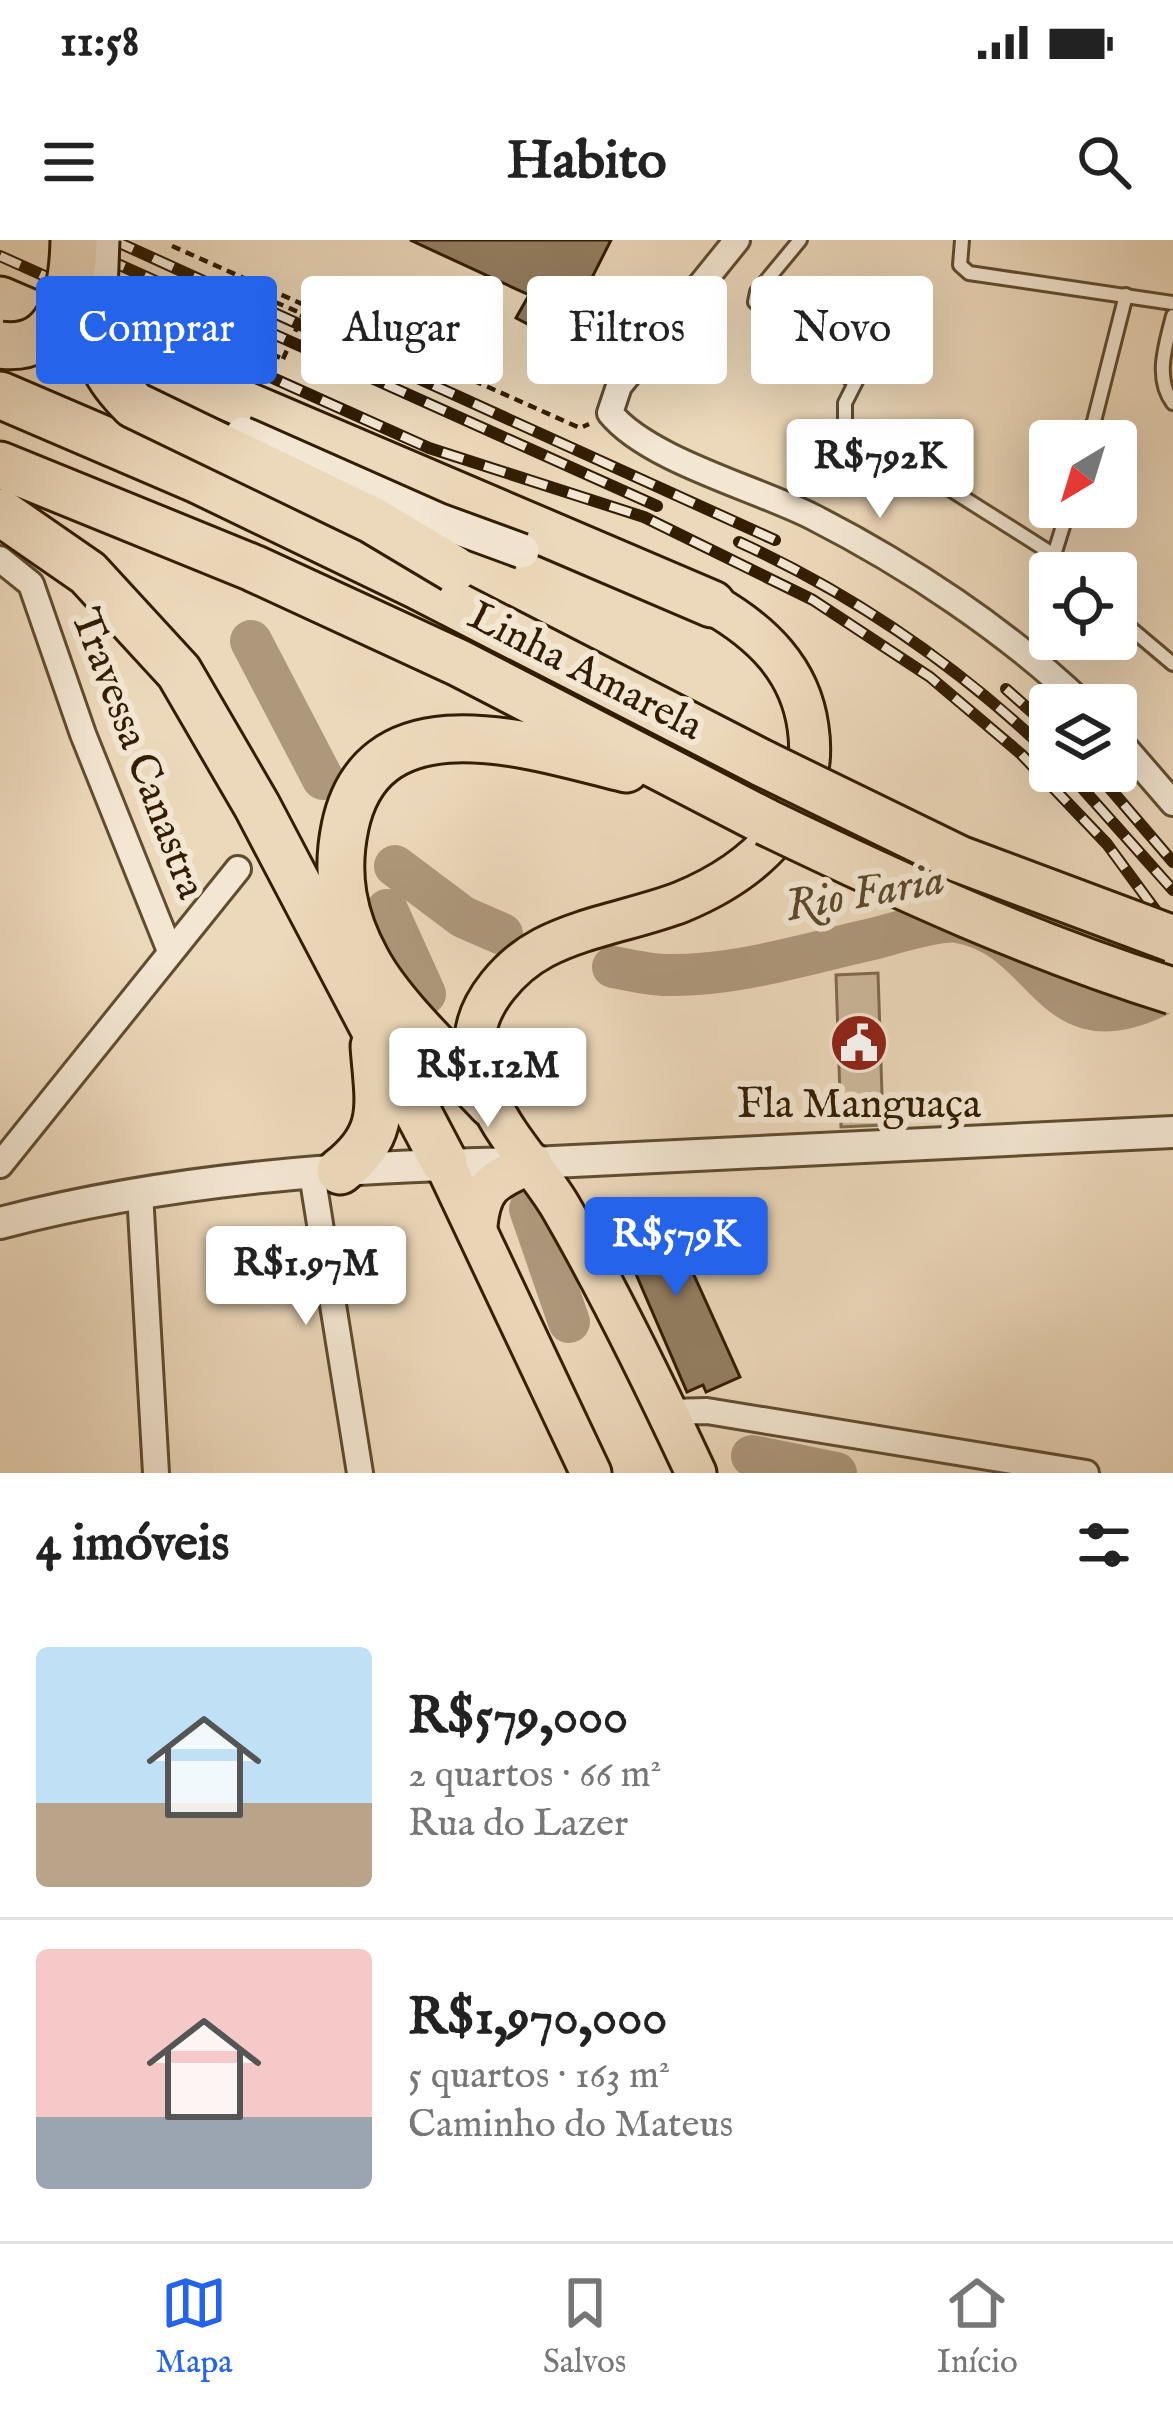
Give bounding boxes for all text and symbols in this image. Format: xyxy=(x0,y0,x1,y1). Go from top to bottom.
text: 11:58 xyxy=(60,14,139,71)
text: Habito xyxy=(506,128,667,197)
icon: menu xyxy=(36,129,102,195)
icon: search xyxy=(1071,129,1137,195)
chip: Comprar xyxy=(36,276,277,384)
chip: Alugar xyxy=(301,276,503,384)
chip: Filtros xyxy=(527,276,727,384)
chip: Novo xyxy=(751,276,933,384)
pin: R$792K xyxy=(782,419,978,521)
north arrow xyxy=(1029,420,1137,528)
map controls xyxy=(1029,420,1137,792)
text: R$792K xyxy=(814,433,946,482)
button: locate xyxy=(1029,552,1137,660)
street label: Linha Amarela xyxy=(459,590,712,754)
street label: Travessa Canastra xyxy=(57,601,217,907)
button: layers xyxy=(1029,684,1137,792)
water label: Rio Faria xyxy=(781,852,949,936)
public building icon: Fla Manguaça xyxy=(828,1012,890,1074)
pin: R$1.12M xyxy=(377,1028,599,1130)
text: R$1.12M xyxy=(416,1042,560,1091)
place label: Fla Manguaça xyxy=(737,1079,982,1132)
pin: R$579K xyxy=(578,1197,774,1299)
text: R$579K xyxy=(612,1211,740,1260)
pin: R$1.97M xyxy=(195,1226,417,1328)
text: R$1.97M xyxy=(233,1240,379,1289)
icon: filters xyxy=(1071,1512,1137,1578)
text: 4 imóveis xyxy=(36,1513,229,1578)
text: R$579,000 xyxy=(408,1686,628,1751)
icon: home xyxy=(132,1695,276,1839)
text: 2 quartos · 66 m² xyxy=(408,1751,662,1800)
text: Rua do Lazer xyxy=(408,1800,628,1849)
text: R$1,970,000 xyxy=(408,1987,667,2052)
icon: home xyxy=(132,1997,276,2141)
text: 5 quartos · 163 m² xyxy=(408,2052,670,2101)
text: Caminho do Mateus xyxy=(408,2101,733,2150)
tab: Mapa xyxy=(155,2270,233,2384)
tab: Salvos xyxy=(543,2270,626,2384)
tab: Início xyxy=(937,2270,1018,2384)

